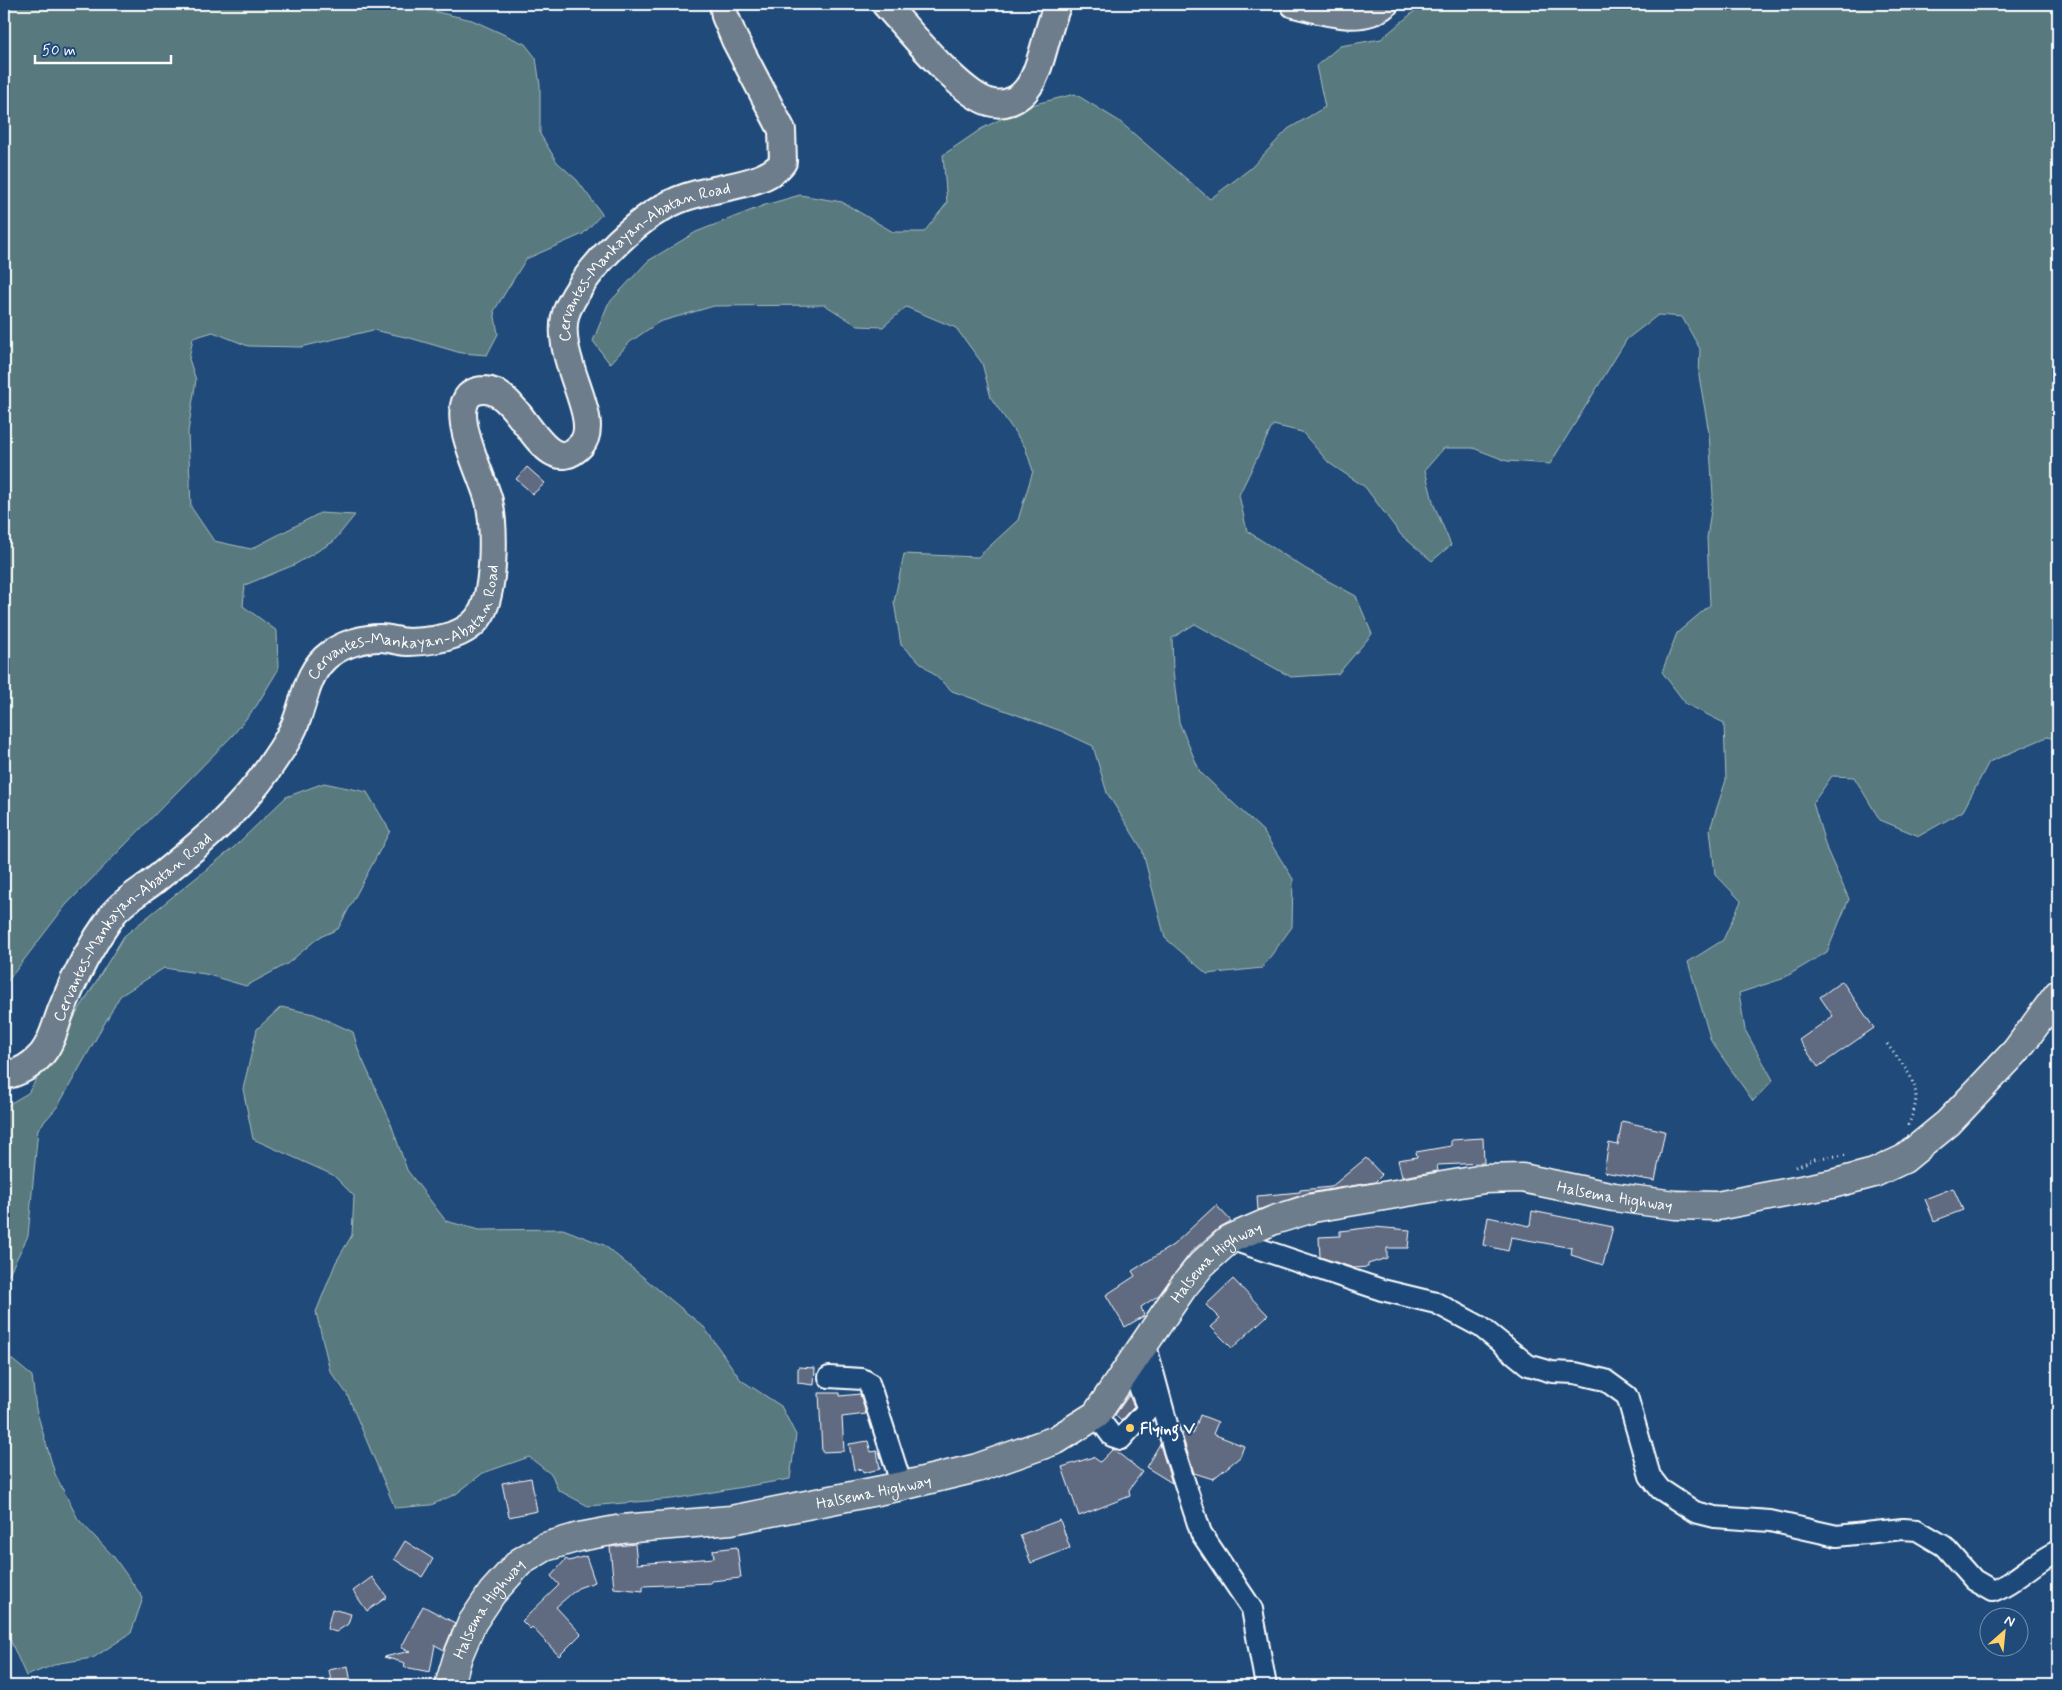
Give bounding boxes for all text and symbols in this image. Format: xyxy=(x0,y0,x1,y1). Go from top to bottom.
scale bar xyxy=(35,32,171,64)
text: 50 m xyxy=(42,41,76,61)
street label: Cervantes-Mankayan-Abatan Road xyxy=(554,178,732,343)
street label: Cervantes-Mankayan-Abatan Road xyxy=(303,564,504,684)
street label: Cervantes-Mankayan-Abatan Road xyxy=(49,828,217,1025)
street label: Halsema Highway xyxy=(1555,1176,1674,1217)
street label: Halsema Highway xyxy=(1166,1218,1265,1307)
place label: Flying V xyxy=(1140,1419,1196,1442)
marker: Flying V xyxy=(1124,1422,1136,1434)
street label: Halsema Highway xyxy=(814,1470,934,1515)
street label: Halsema Highway xyxy=(449,1555,530,1662)
north arrow xyxy=(1980,1608,2030,1658)
text: N xyxy=(2001,1611,2018,1631)

